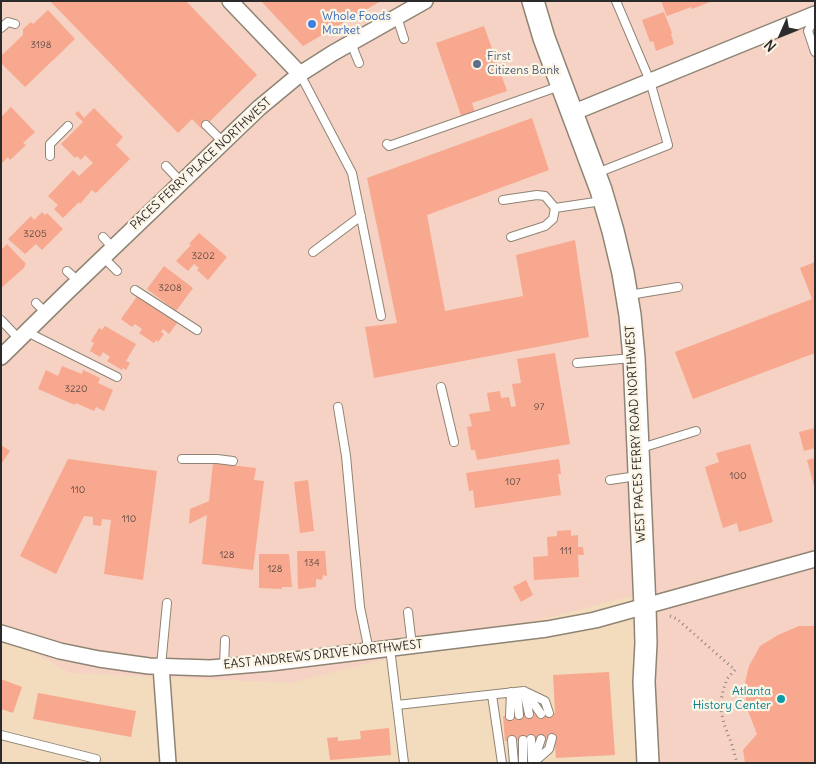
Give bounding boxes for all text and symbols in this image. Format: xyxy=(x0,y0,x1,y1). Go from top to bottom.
place label: Whole Foods Market xyxy=(322,10,391,38)
north arrow xyxy=(756,10,806,60)
marker: Whole Foods Market xyxy=(306,18,318,30)
text: N xyxy=(760,36,780,55)
house number: 3198 xyxy=(30,39,52,51)
place label: First Citizens Bank xyxy=(487,50,559,78)
marker: First Citizens Bank xyxy=(471,58,483,70)
street label: PACES FERRY PLACE NORTHWEST xyxy=(128,95,274,233)
house number: 3205 xyxy=(23,228,47,240)
house number: 3202 xyxy=(191,250,215,262)
house number: 3208 xyxy=(158,282,182,294)
street label: WEST PACES FERRY ROAD NORTHWEST xyxy=(623,325,649,543)
house number: 3220 xyxy=(64,383,88,395)
house number: 97 xyxy=(534,401,544,413)
house number: 100 xyxy=(729,470,747,482)
house number: 107 xyxy=(505,476,521,488)
house number: 110 xyxy=(71,484,85,496)
house number: 110 xyxy=(122,513,136,525)
house number: 111 xyxy=(560,545,572,557)
house number: 128 xyxy=(219,549,235,561)
house number: 134 xyxy=(304,557,320,569)
house number: 128 xyxy=(267,563,283,575)
street label: EAST ANDREWS DRIVE NORTHWEST xyxy=(223,637,423,673)
place label: Atlanta History Center xyxy=(693,685,771,713)
marker: Atlanta History Center xyxy=(775,693,787,705)

